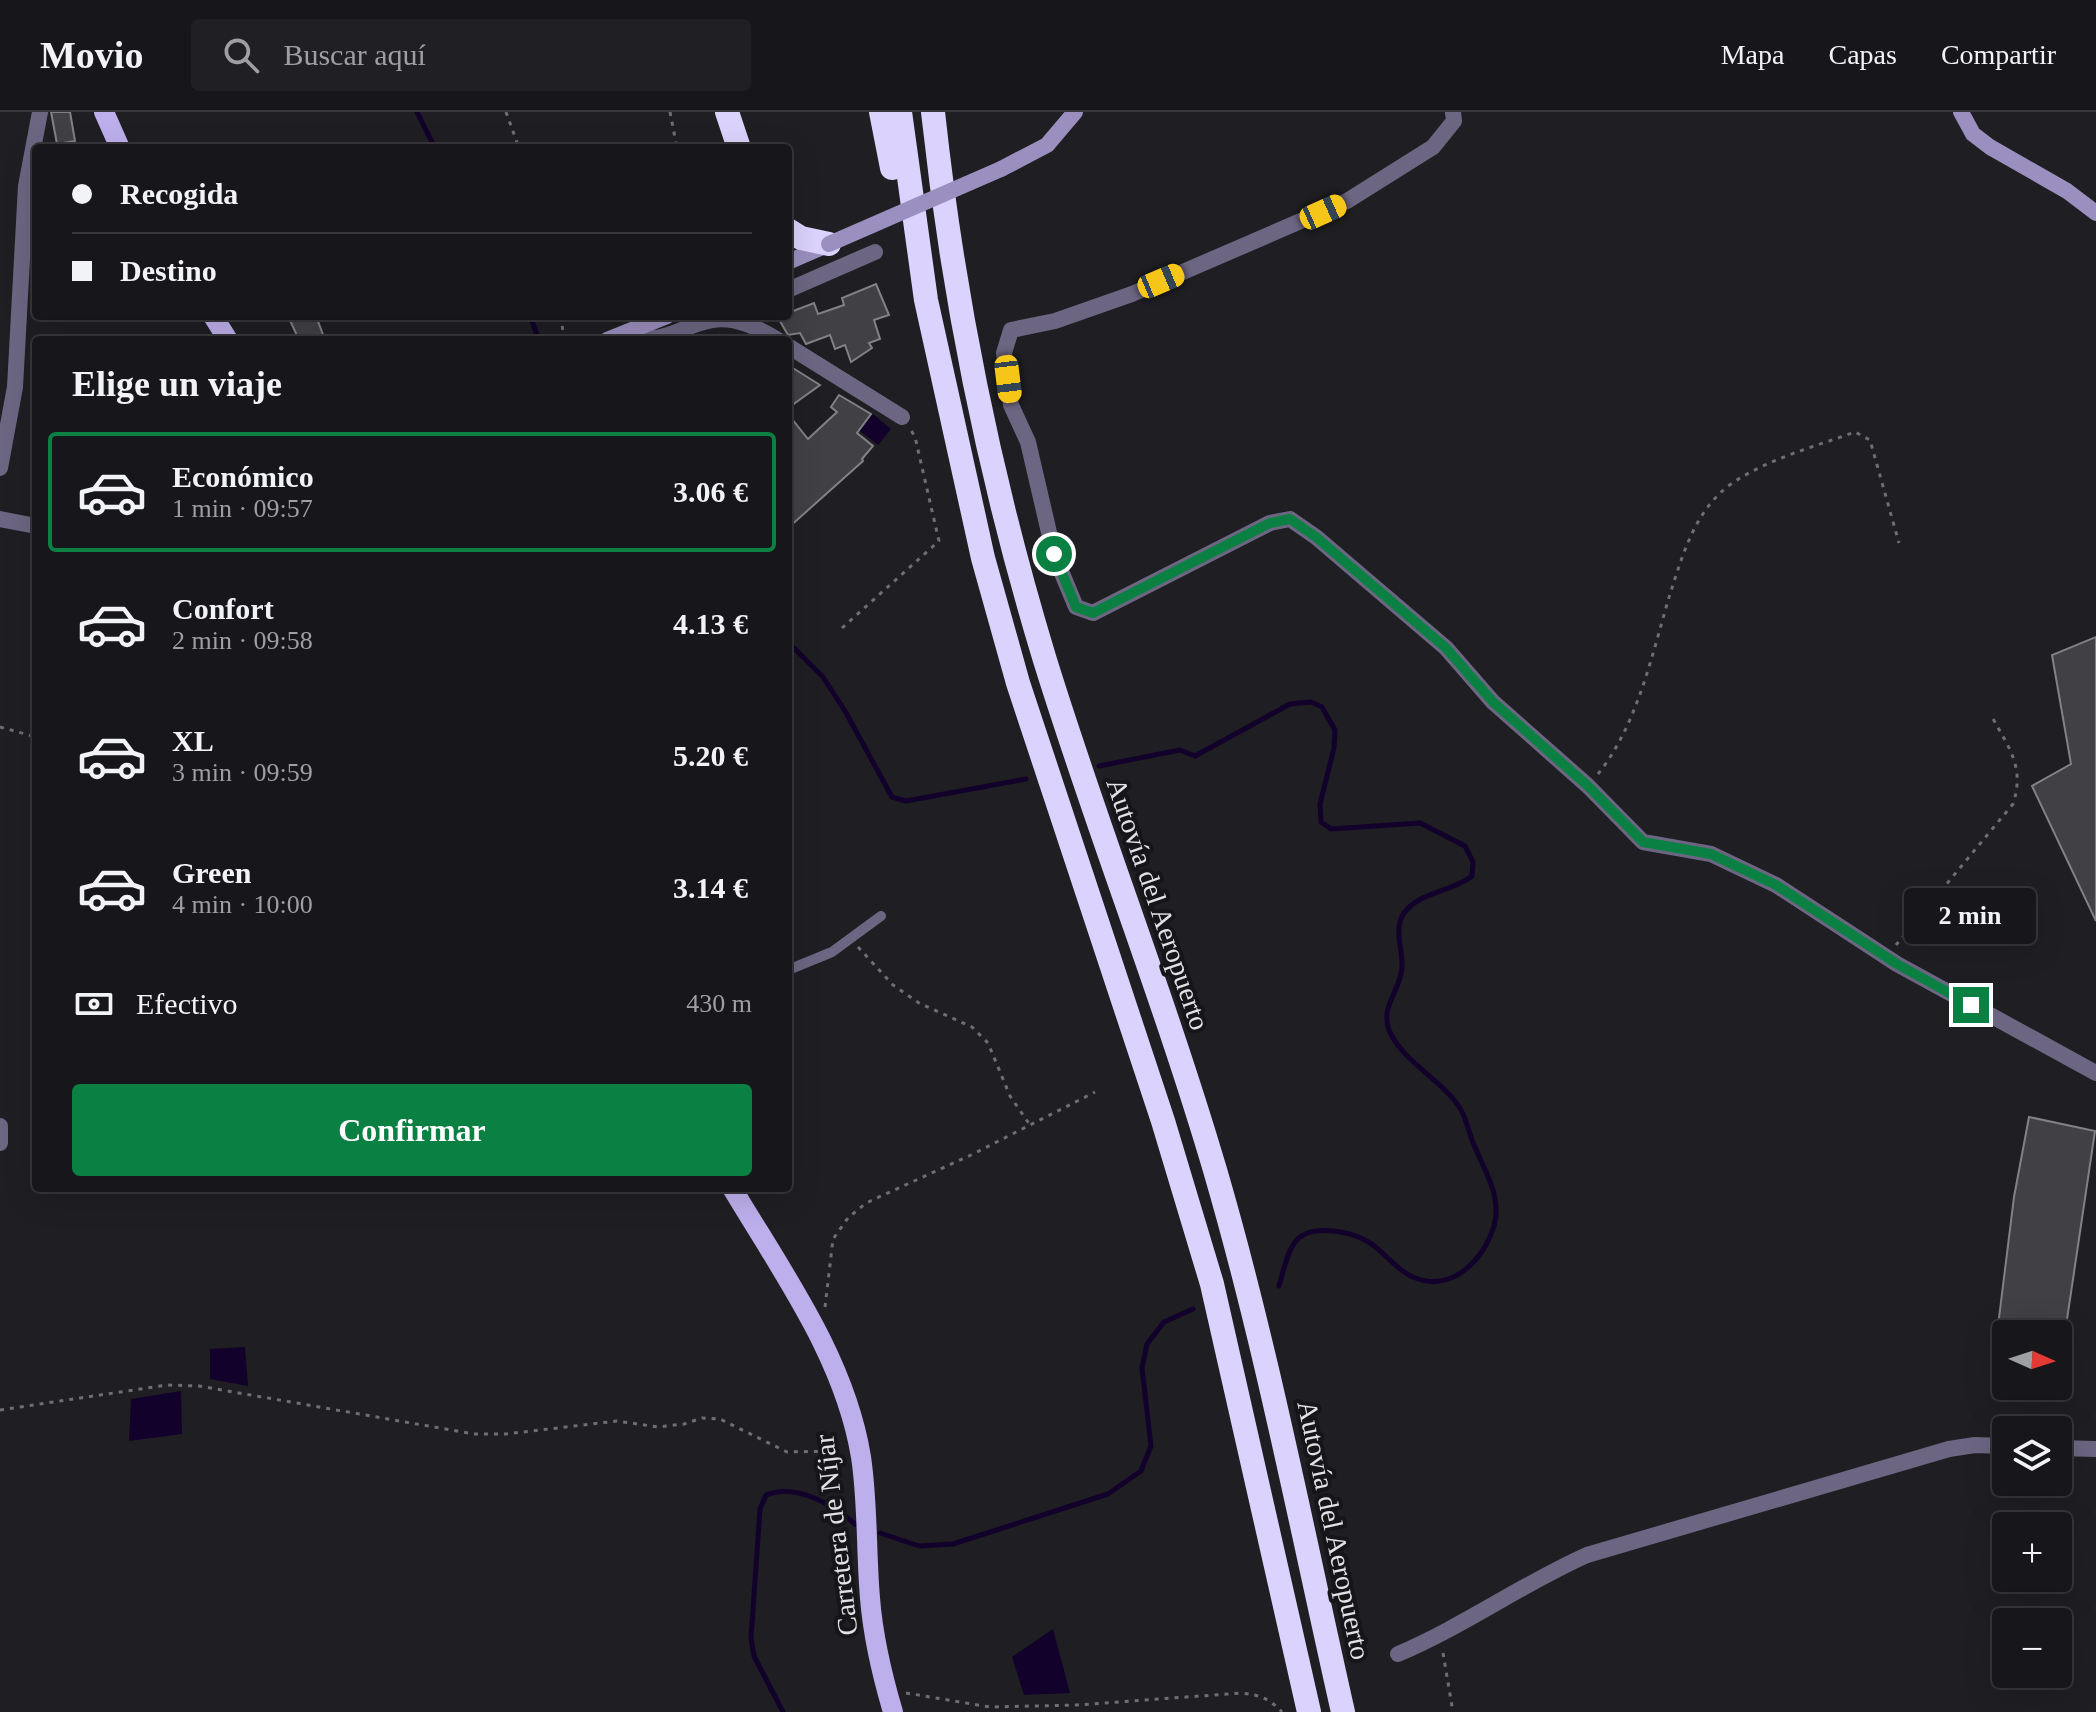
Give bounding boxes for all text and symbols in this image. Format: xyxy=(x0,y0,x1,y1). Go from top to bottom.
search box xyxy=(191,19,751,91)
icon: search xyxy=(219,33,263,77)
text: Movio xyxy=(40,34,143,76)
text: Buscar aquí xyxy=(283,38,426,71)
text: Mapa xyxy=(1721,39,1784,70)
text: Capas xyxy=(1828,39,1897,70)
text: Compartir xyxy=(1941,39,2056,70)
text: Recogida xyxy=(120,177,238,210)
car xyxy=(1296,191,1350,233)
text: Destino xyxy=(120,254,217,287)
car xyxy=(1134,261,1188,301)
car xyxy=(993,354,1023,404)
text: Elige un viaje xyxy=(72,364,282,404)
icon: car xyxy=(76,456,148,528)
text: Económico xyxy=(172,460,314,493)
text: 3.06 € xyxy=(673,475,748,508)
text: 1 min · 09:57 xyxy=(172,494,313,523)
route start xyxy=(1036,536,1072,572)
icon: car xyxy=(76,588,148,660)
text: Confort xyxy=(172,592,274,625)
text: 4.13 € xyxy=(673,607,748,640)
text: 2 min · 09:58 xyxy=(172,626,313,655)
icon: car xyxy=(76,720,148,792)
text: XL xyxy=(172,724,214,757)
text: 5.20 € xyxy=(673,739,748,772)
text: 3 min · 09:59 xyxy=(172,758,313,787)
street label: Autovía del Aeropuerto xyxy=(1100,774,1216,1034)
icon: car xyxy=(76,852,148,924)
text: Green xyxy=(172,856,251,889)
text: 3.14 € xyxy=(673,871,748,904)
callout: 2 min xyxy=(1905,889,2037,945)
text: 4 min · 10:00 xyxy=(172,890,313,919)
text: 2 min xyxy=(1939,901,2001,930)
icon: cash xyxy=(72,982,116,1026)
text: Efectivo xyxy=(136,987,238,1020)
route end xyxy=(1953,987,1989,1023)
text: 430 m xyxy=(686,989,752,1018)
button: Confirmar xyxy=(72,1084,752,1176)
north arrow xyxy=(1992,1320,2072,1400)
map controls xyxy=(1992,1320,2072,1688)
street label: Autovía del Aeropuerto xyxy=(1291,1397,1377,1663)
button: layers xyxy=(1992,1416,2072,1496)
street label: Carretera de Níjar xyxy=(808,1432,864,1637)
button: + xyxy=(1992,1512,2072,1592)
button: − xyxy=(1992,1608,2072,1688)

